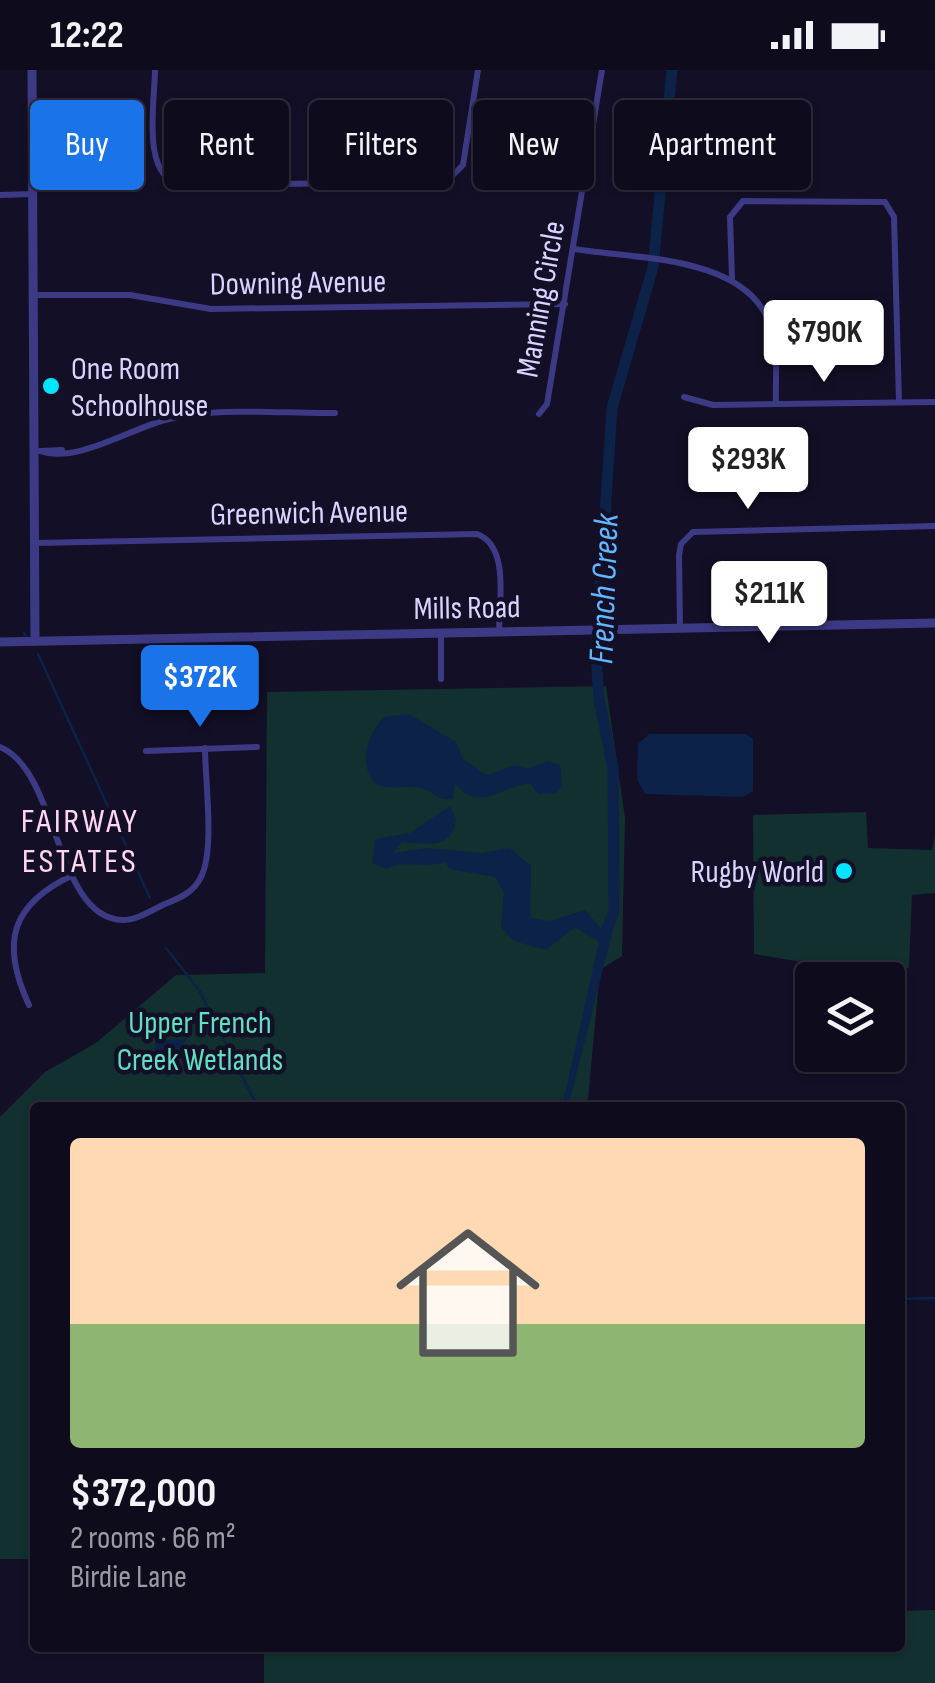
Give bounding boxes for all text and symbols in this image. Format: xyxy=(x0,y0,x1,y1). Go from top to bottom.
text: 12:22 xyxy=(50,13,124,58)
chip: Buy xyxy=(30,100,144,190)
chip: Rent xyxy=(164,100,289,190)
chip: Filters xyxy=(309,100,453,190)
chip: New xyxy=(473,100,594,190)
chip: Apartment xyxy=(614,100,811,190)
street label: Manning Circle xyxy=(509,218,574,380)
street label: Downing Avenue xyxy=(210,262,387,305)
pin: $790K xyxy=(754,300,894,385)
text: $790K xyxy=(786,313,862,352)
place label: One Room Schoolhouse xyxy=(71,350,208,426)
marker: One Room Schoolhouse xyxy=(40,375,62,397)
pin: $293K xyxy=(678,427,818,512)
text: $293K xyxy=(710,440,786,479)
street label: Greenwich Avenue xyxy=(210,492,408,535)
water label: French Creek xyxy=(580,512,629,665)
pin: $211K xyxy=(699,561,839,646)
text: $211K xyxy=(733,574,805,613)
street label: Mills Road xyxy=(413,588,521,629)
pin: $372K xyxy=(130,645,270,730)
text: $372K xyxy=(163,658,237,697)
district label: FAIRWAY ESTATES xyxy=(21,800,139,883)
place label: Rugby World xyxy=(691,853,824,892)
marker: Rugby World xyxy=(833,860,855,882)
map controls xyxy=(795,962,905,1072)
button: layers xyxy=(795,962,905,1072)
park label: Upper French Creek Wetlands xyxy=(117,1004,283,1080)
icon: home xyxy=(378,1203,558,1383)
text: $372,000 xyxy=(70,1468,216,1519)
text: 2 rooms · 66 m² xyxy=(70,1519,236,1558)
text: Birdie Lane xyxy=(70,1558,187,1597)

